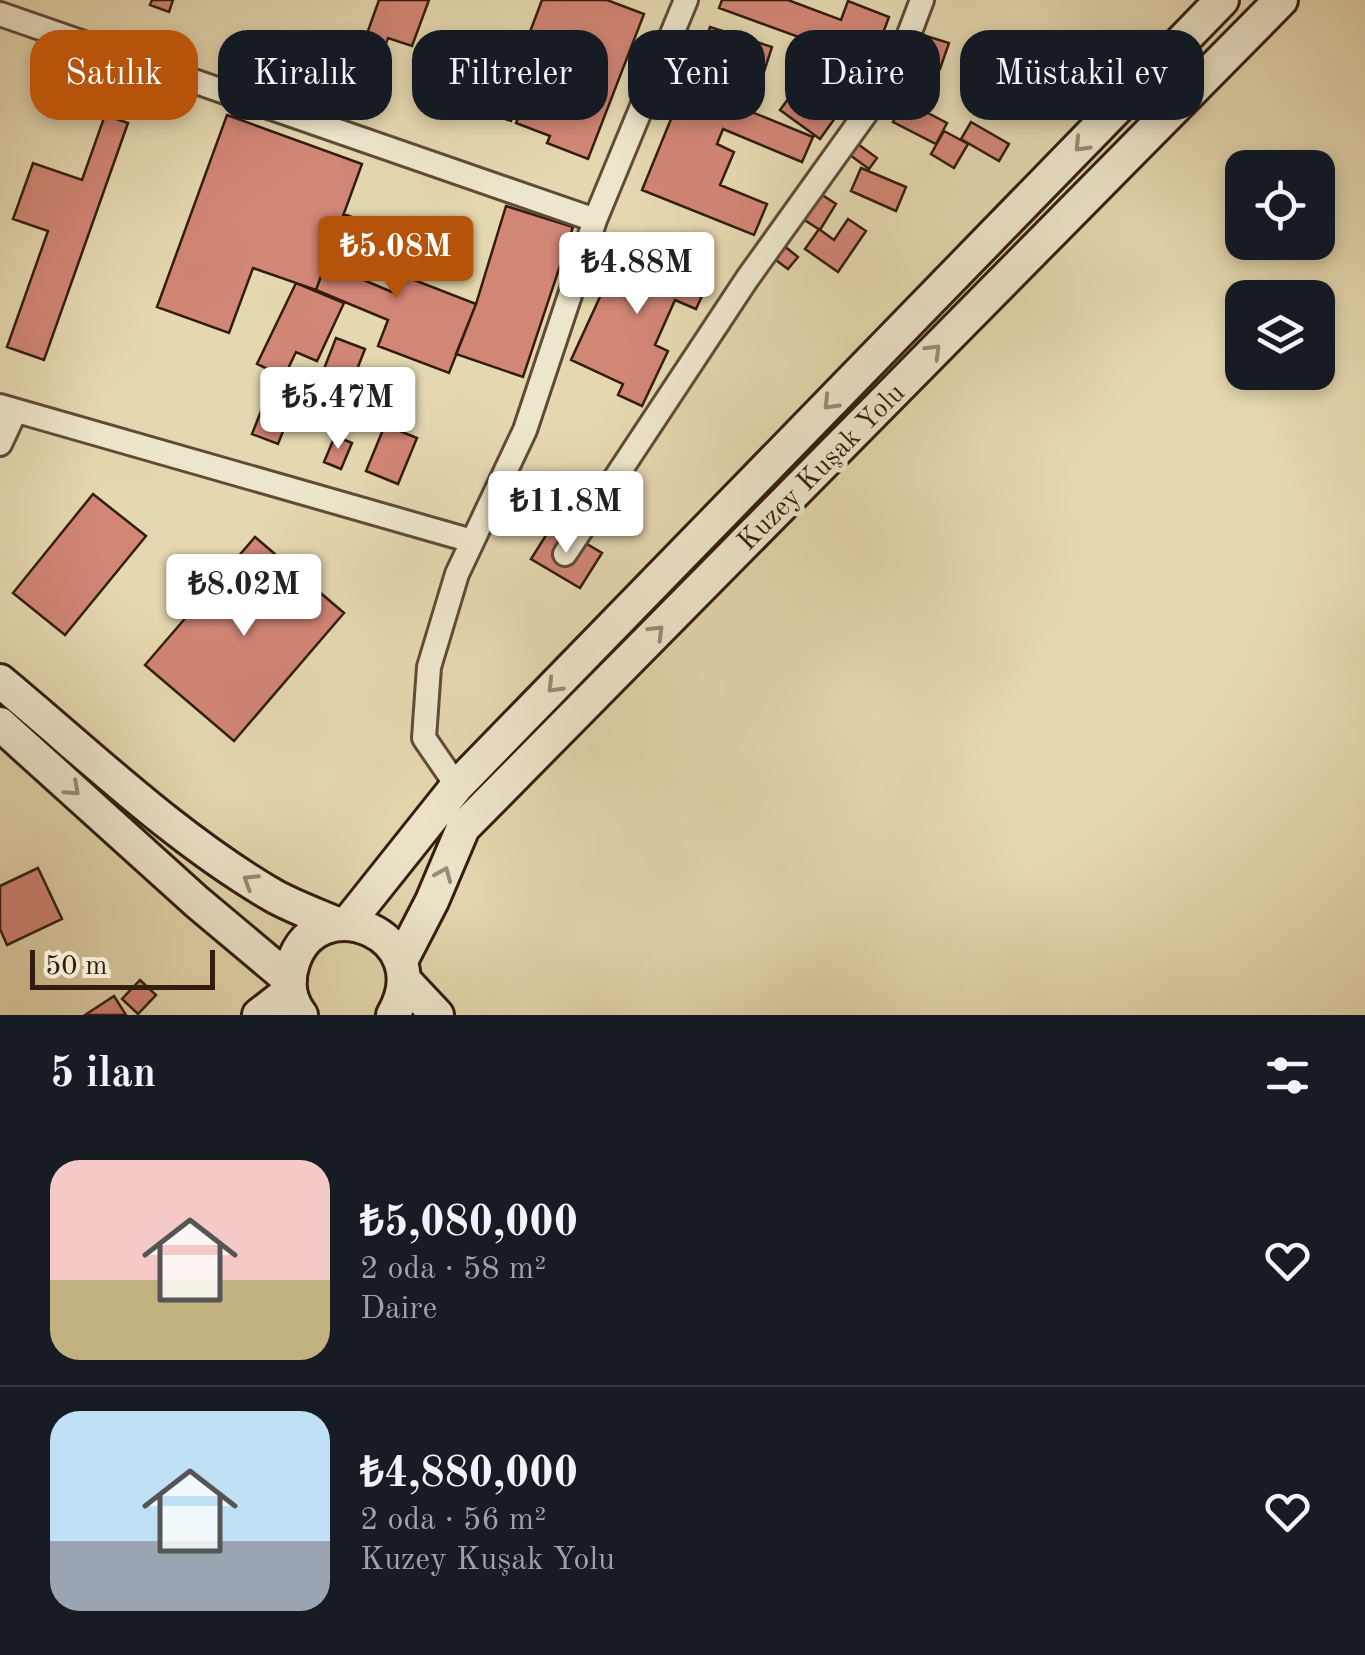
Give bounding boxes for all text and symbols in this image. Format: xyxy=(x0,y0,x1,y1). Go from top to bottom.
chip: Satılık xyxy=(30,30,198,120)
chip: Kiralık xyxy=(218,30,392,120)
chip: Filtreler xyxy=(412,30,608,120)
chip: Yeni xyxy=(628,30,765,120)
chip: Daire xyxy=(785,30,940,120)
chip: Müstakil ev xyxy=(960,30,1204,120)
one-way arrow xyxy=(1075,134,1093,152)
map controls xyxy=(1225,150,1335,390)
button: locate xyxy=(1225,150,1335,260)
pin: ₺5.08M xyxy=(315,216,477,301)
text: ₺5.08M xyxy=(340,232,452,264)
pin: ₺4.88M xyxy=(556,232,718,317)
text: ₺4.88M xyxy=(581,248,693,280)
button: layers xyxy=(1225,280,1335,390)
one-way arrow xyxy=(923,344,941,362)
pin: ₺5.47M xyxy=(257,367,419,452)
street label: Kuzey Kuşak Yolu xyxy=(733,379,911,557)
text: ₺5.47M xyxy=(282,383,394,415)
one-way arrow xyxy=(824,391,842,410)
pin: ₺11.8M xyxy=(485,471,647,556)
text: ₺11.8M xyxy=(510,487,622,519)
pin: ₺8.02M xyxy=(163,554,325,639)
text: ₺8.02M xyxy=(188,570,300,602)
one-way arrow xyxy=(645,626,663,644)
one-way arrow xyxy=(548,674,566,693)
one-way arrow xyxy=(61,777,80,795)
one-way arrow xyxy=(432,866,452,884)
one-way arrow xyxy=(243,874,261,893)
scale bar xyxy=(30,945,215,990)
text: 50 m xyxy=(45,953,108,981)
icon: filters xyxy=(1260,1048,1315,1103)
text: 5 ilan xyxy=(50,1054,156,1096)
icon: home xyxy=(130,1200,250,1320)
text: ₺5,080,000 xyxy=(360,1203,578,1245)
icon: heart xyxy=(1260,1233,1315,1288)
text: 2 oda · 58 m² xyxy=(360,1254,546,1286)
text: Daire xyxy=(360,1294,437,1326)
icon: home xyxy=(130,1451,250,1571)
text: ₺4,880,000 xyxy=(360,1454,578,1496)
icon: heart xyxy=(1260,1484,1315,1539)
text: 2 oda · 56 m² xyxy=(360,1505,546,1537)
text: Kuzey Kuşak Yolu xyxy=(360,1545,615,1577)

